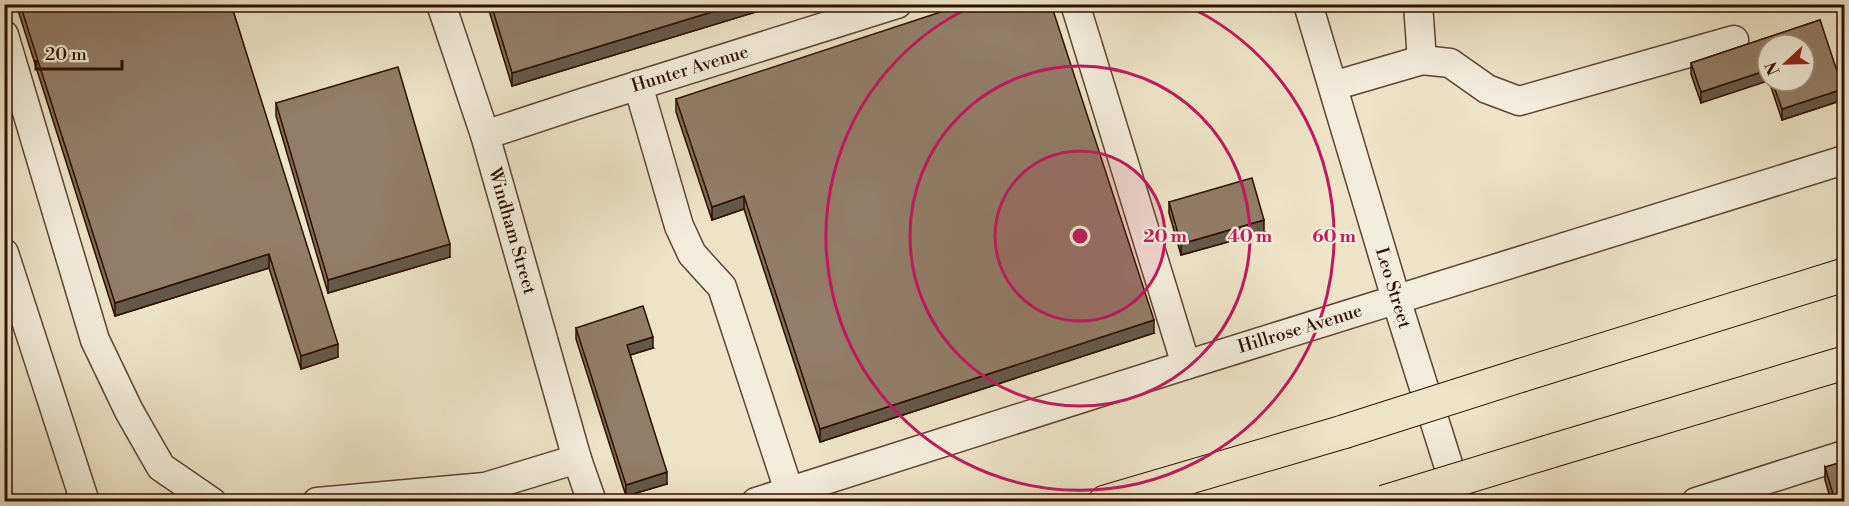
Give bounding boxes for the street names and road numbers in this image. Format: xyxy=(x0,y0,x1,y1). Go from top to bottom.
street label: Hunter Avenue xyxy=(629,40,751,98)
street label: Windham Street xyxy=(483,164,541,298)
street label: Leo Street xyxy=(1370,245,1416,332)
street label: Hillrose Avenue xyxy=(1235,299,1365,359)

